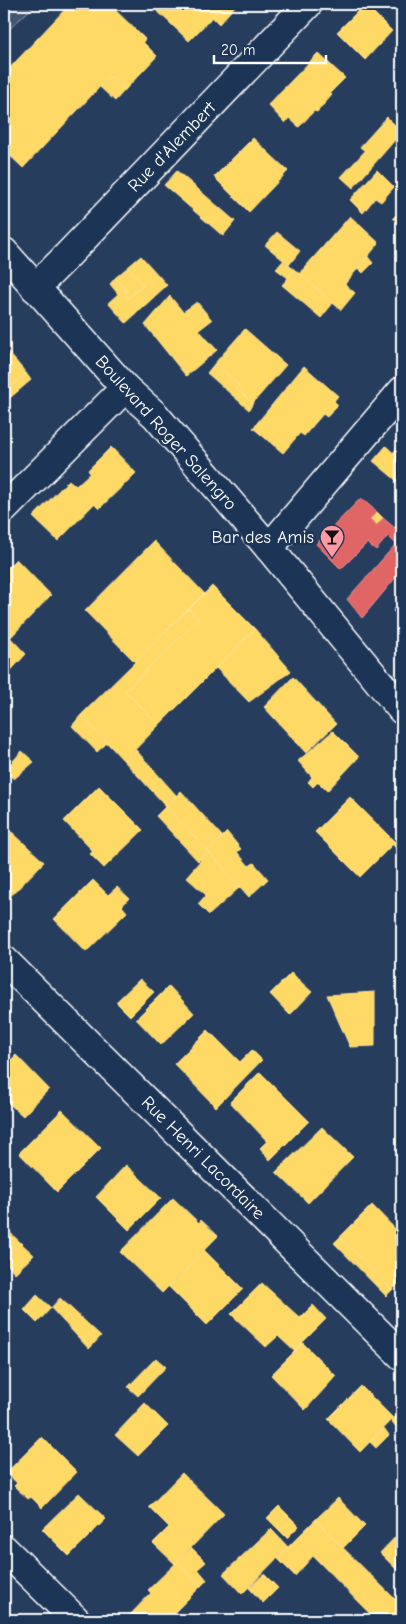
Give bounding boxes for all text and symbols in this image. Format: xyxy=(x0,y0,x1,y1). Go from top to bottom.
scale bar xyxy=(214,32,326,64)
text: 20 m xyxy=(221,41,255,59)
street label: Rue d'Alembert xyxy=(124,97,221,196)
street label: Boulevard Roger Salengro xyxy=(91,351,241,515)
bar icon: Bar des Amis xyxy=(319,524,345,558)
place label: Bar des Amis xyxy=(211,527,314,548)
street label: Rue Henri Lacordaire xyxy=(137,1092,269,1224)

